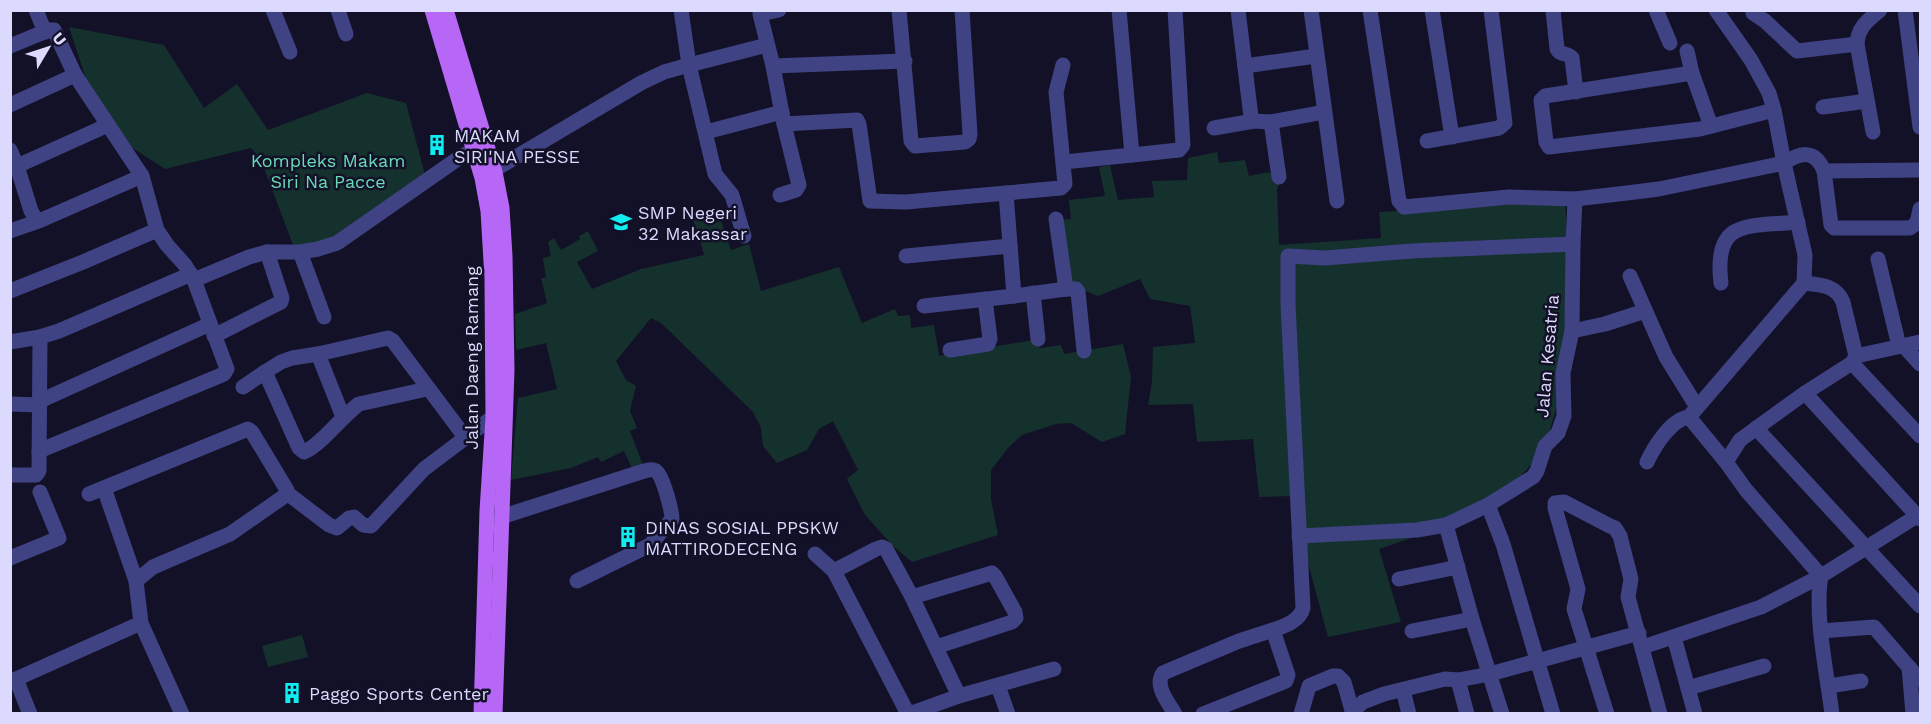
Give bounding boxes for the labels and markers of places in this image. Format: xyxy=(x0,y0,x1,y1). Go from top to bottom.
place label: MAKAM SIRI'NA PESSE xyxy=(454,125,580,167)
building icon: MAKAM SIRI'NA PESSE xyxy=(425,133,449,157)
place label: SMP Negeri 32 Makassar xyxy=(638,202,747,244)
school or university icon: SMP Negeri 32 Makassar xyxy=(609,210,633,234)
place label: DINAS SOSIAL PPSKW MATTIRODECENG xyxy=(645,517,839,559)
building icon: DINAS SOSIAL PPSKW MATTIRODECENG xyxy=(616,525,640,549)
building icon: Paggo Sports Center xyxy=(280,681,304,705)
place label: Paggo Sports Center xyxy=(309,683,489,704)

